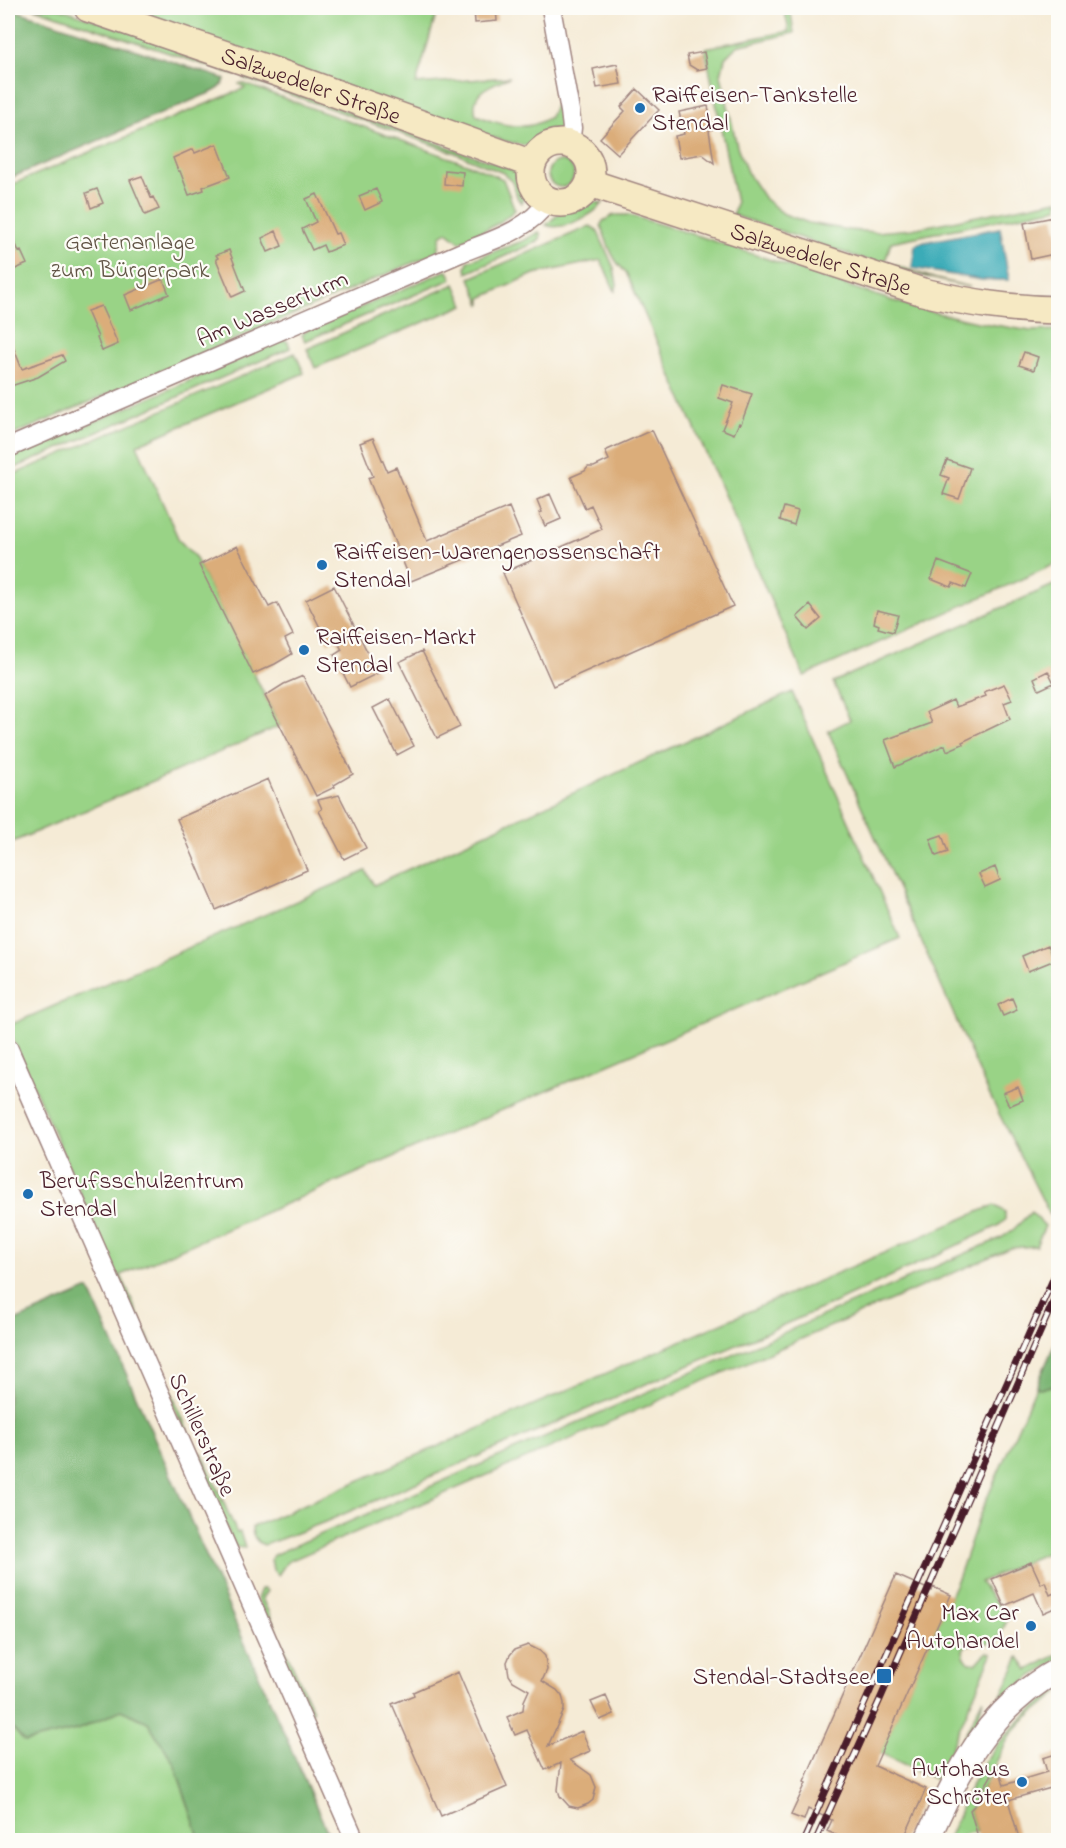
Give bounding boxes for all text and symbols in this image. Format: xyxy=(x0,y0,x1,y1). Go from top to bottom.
street label: Salzwedeler Straße xyxy=(216,39,405,135)
place label: Raiffeisen-Tankstelle Stendal xyxy=(652,79,858,142)
marker: Raiffeisen-Tankstelle Stendal xyxy=(633,101,647,115)
street label: Salzwedeler Straße xyxy=(725,215,916,307)
park label: Gartenanlage zum Bürgerpark xyxy=(51,226,210,289)
street label: Am Wasserturm xyxy=(192,263,354,358)
place label: Raiffeisen-Warengenossenschaft Stendal xyxy=(334,536,661,599)
marker: Raiffeisen-Warengenossenschaft Stendal xyxy=(315,558,329,572)
place label: Raiffeisen-Markt Stendal xyxy=(316,621,476,684)
marker: Raiffeisen-Markt Stendal xyxy=(297,643,311,657)
place label: Berufsschulzentrum Stendal xyxy=(39,1165,244,1228)
marker: Berufsschulzentrum Stendal xyxy=(21,1187,35,1201)
street label: Schillerstraße xyxy=(158,1368,244,1503)
place label: Max Car Autohandel xyxy=(906,1597,1020,1660)
marker: Max Car Autohandel xyxy=(1024,1619,1038,1633)
place label: Stendal-Stadtsee xyxy=(693,1661,870,1696)
marker: Stendal-Stadtsee xyxy=(875,1667,893,1685)
place label: Autohaus Schröter xyxy=(912,1753,1011,1816)
marker: Autohaus Schröter xyxy=(1015,1775,1029,1789)

